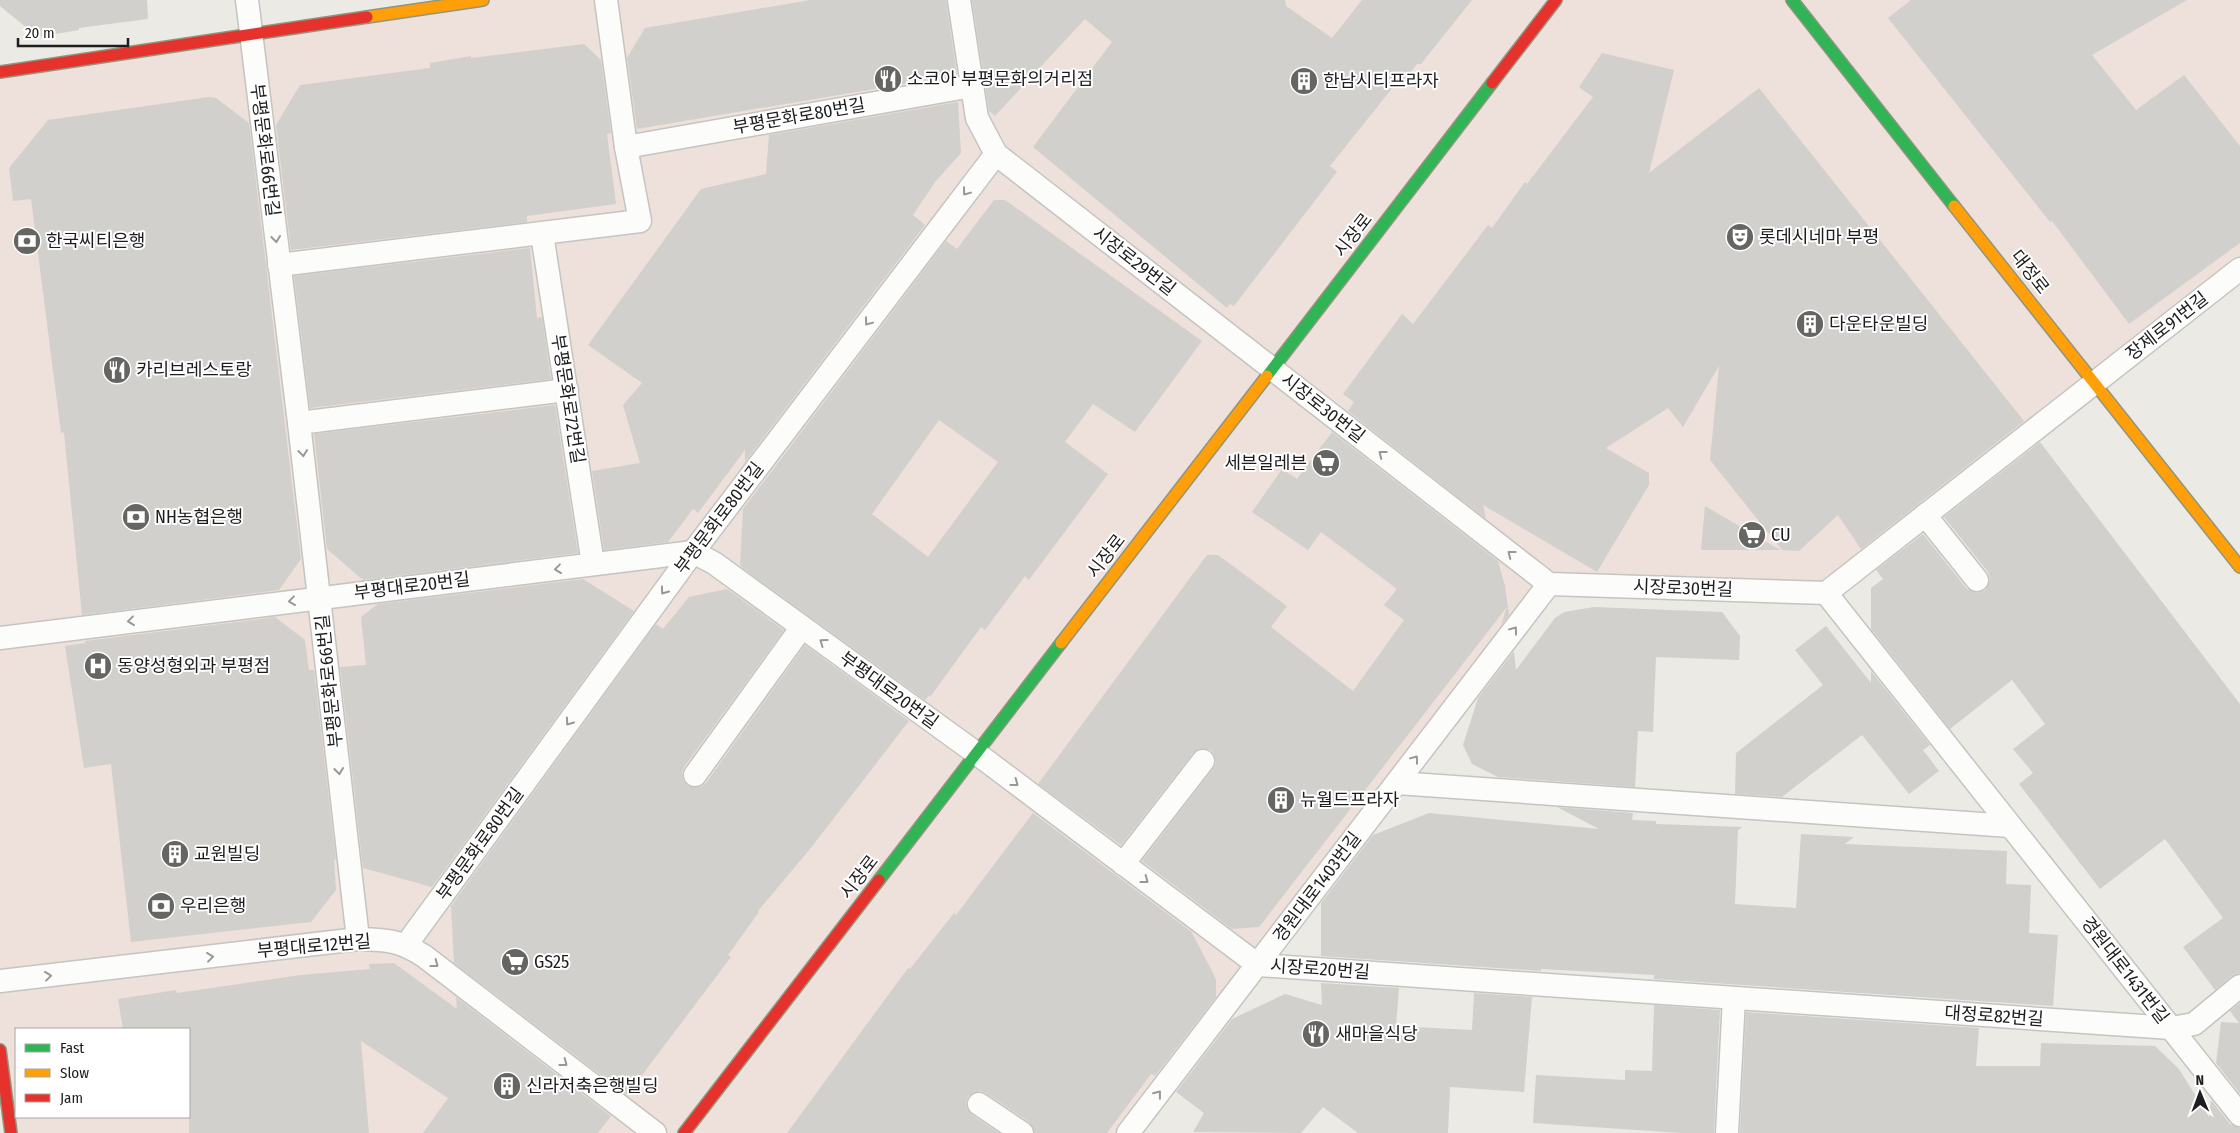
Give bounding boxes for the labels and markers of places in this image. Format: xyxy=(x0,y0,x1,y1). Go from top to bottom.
restaurant icon: 소코아 부평문화의거리점 xyxy=(873,64,903,94)
building icon: 한남시티프라자 xyxy=(1289,66,1319,96)
place label: 소코아 부평문화의거리점 xyxy=(907,68,1093,90)
place label: 한남시티프라자 xyxy=(1323,70,1439,92)
theatre icon: 롯데시네마 부평 xyxy=(1725,222,1755,252)
bank icon: 한국씨티은행 xyxy=(12,226,42,256)
place label: 롯데시네마 부평 xyxy=(1759,226,1879,248)
place label: 한국씨티은행 xyxy=(46,230,145,252)
building icon: 다운타운빌딩 xyxy=(1795,309,1825,339)
place label: 다운타운빌딩 xyxy=(1829,313,1928,335)
restaurant icon: 카리브레스토랑 xyxy=(102,355,132,385)
place label: 카리브레스토랑 xyxy=(136,359,252,381)
supermarket icon: 세븐일레븐 xyxy=(1311,448,1341,478)
place label: 세븐일레븐 xyxy=(1224,452,1307,474)
bank icon: NH농협은행 xyxy=(121,502,151,532)
place label: NH농협은행 xyxy=(155,506,243,528)
supermarket icon: CU xyxy=(1737,520,1767,550)
place label: CU xyxy=(1771,524,1791,546)
hospital icon: 동양성형외과 부평점 xyxy=(83,651,113,681)
place label: 동양성형외과 부평점 xyxy=(117,655,270,677)
building icon: 뉴월드프라자 xyxy=(1266,785,1296,815)
place label: 뉴월드프라자 xyxy=(1300,789,1400,811)
building icon: 교원빌딩 xyxy=(160,839,190,869)
place label: 교원빌딩 xyxy=(194,843,260,865)
bank icon: 우리은행 xyxy=(146,891,176,921)
place label: 우리은행 xyxy=(180,895,246,917)
supermarket icon: GS25 xyxy=(500,947,530,977)
place label: GS25 xyxy=(534,951,569,973)
restaurant icon: 새마을식당 xyxy=(1301,1019,1331,1049)
place label: 새마을식당 xyxy=(1335,1023,1418,1045)
building icon: 신라저축은행빌딩 xyxy=(492,1071,522,1101)
place label: 신라저축은행빌딩 xyxy=(526,1075,658,1097)

